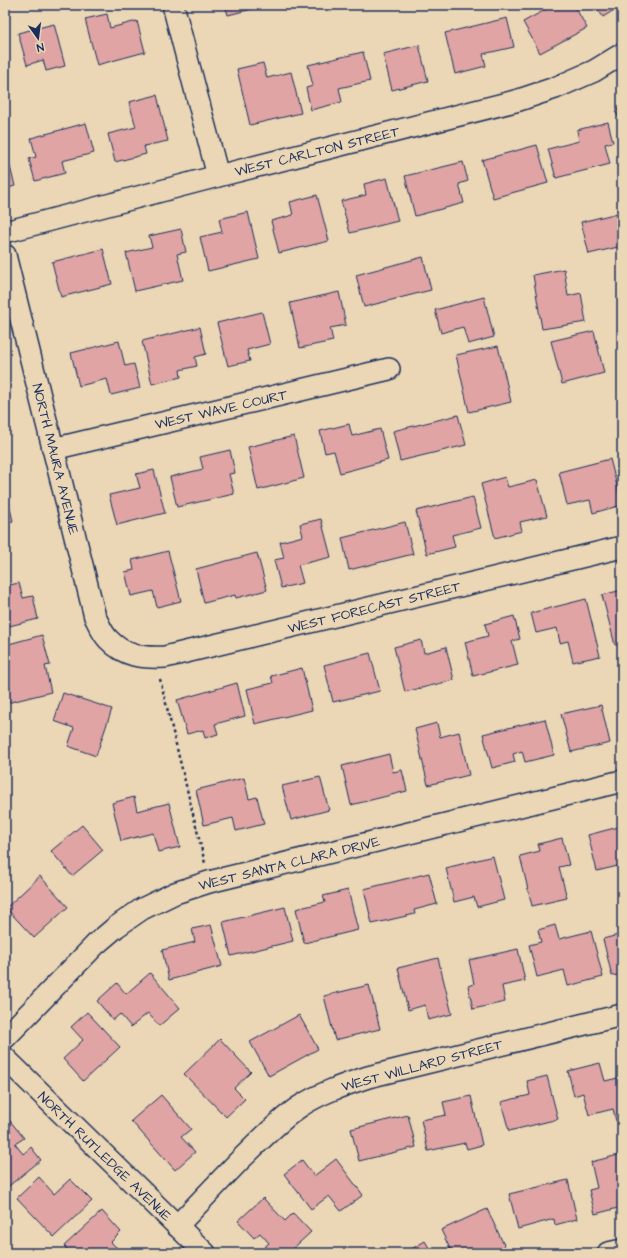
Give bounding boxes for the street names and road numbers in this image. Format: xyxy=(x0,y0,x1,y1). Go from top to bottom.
street label: WEST CARLTON STREET xyxy=(233,122,402,182)
street label: NORTH MAURA AVENUE xyxy=(27,382,84,537)
street label: WEST WAVE COURT xyxy=(153,385,290,435)
street label: WEST FORECAST STREET xyxy=(286,577,463,639)
street label: WEST SANTA CLARA DRIVE xyxy=(196,832,383,896)
street label: WEST WILLARD STREET xyxy=(339,1035,505,1097)
street label: NORTH RUTLEDGE AVENUE xyxy=(33,1087,176,1227)

